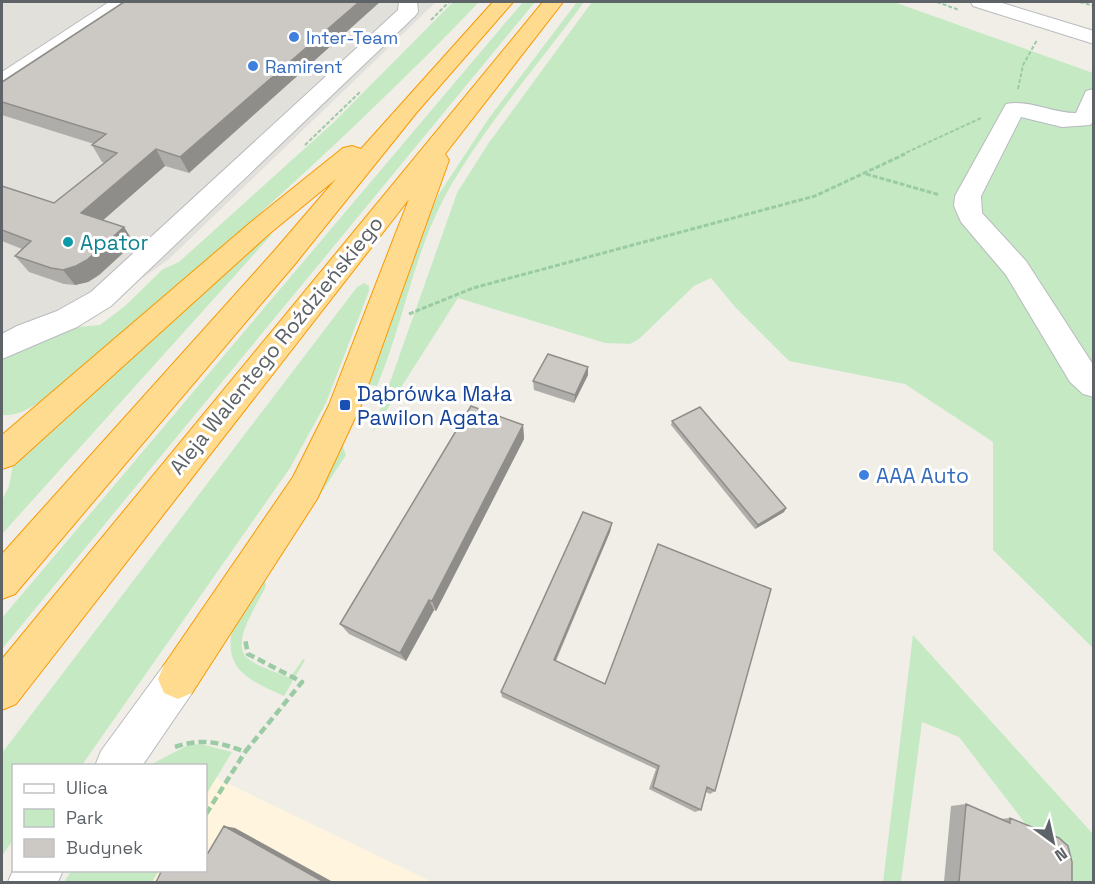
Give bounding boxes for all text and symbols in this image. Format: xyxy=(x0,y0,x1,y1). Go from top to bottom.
place label: Inter-Team xyxy=(306,26,398,49)
marker: Inter-Team xyxy=(287,30,301,44)
place label: Ramirent xyxy=(265,55,343,78)
marker: Ramirent xyxy=(246,59,260,73)
street label: Aleja Walentego Roździeńskiego xyxy=(163,210,389,480)
place label: Apator xyxy=(80,229,148,256)
marker: Apator xyxy=(61,235,75,249)
place label: Dąbrówka Mała Pawilon Agata xyxy=(357,380,512,431)
marker: Dąbrówka Mała Pawilon Agata xyxy=(338,398,352,412)
place label: AAA Auto xyxy=(876,462,969,489)
marker: AAA Auto xyxy=(857,468,871,482)
legend xyxy=(12,764,207,872)
text: Ulica xyxy=(66,776,108,799)
text: Park xyxy=(66,806,104,829)
north arrow xyxy=(1023,812,1083,872)
text: Budynek xyxy=(66,836,143,859)
text: N xyxy=(1051,842,1071,866)

